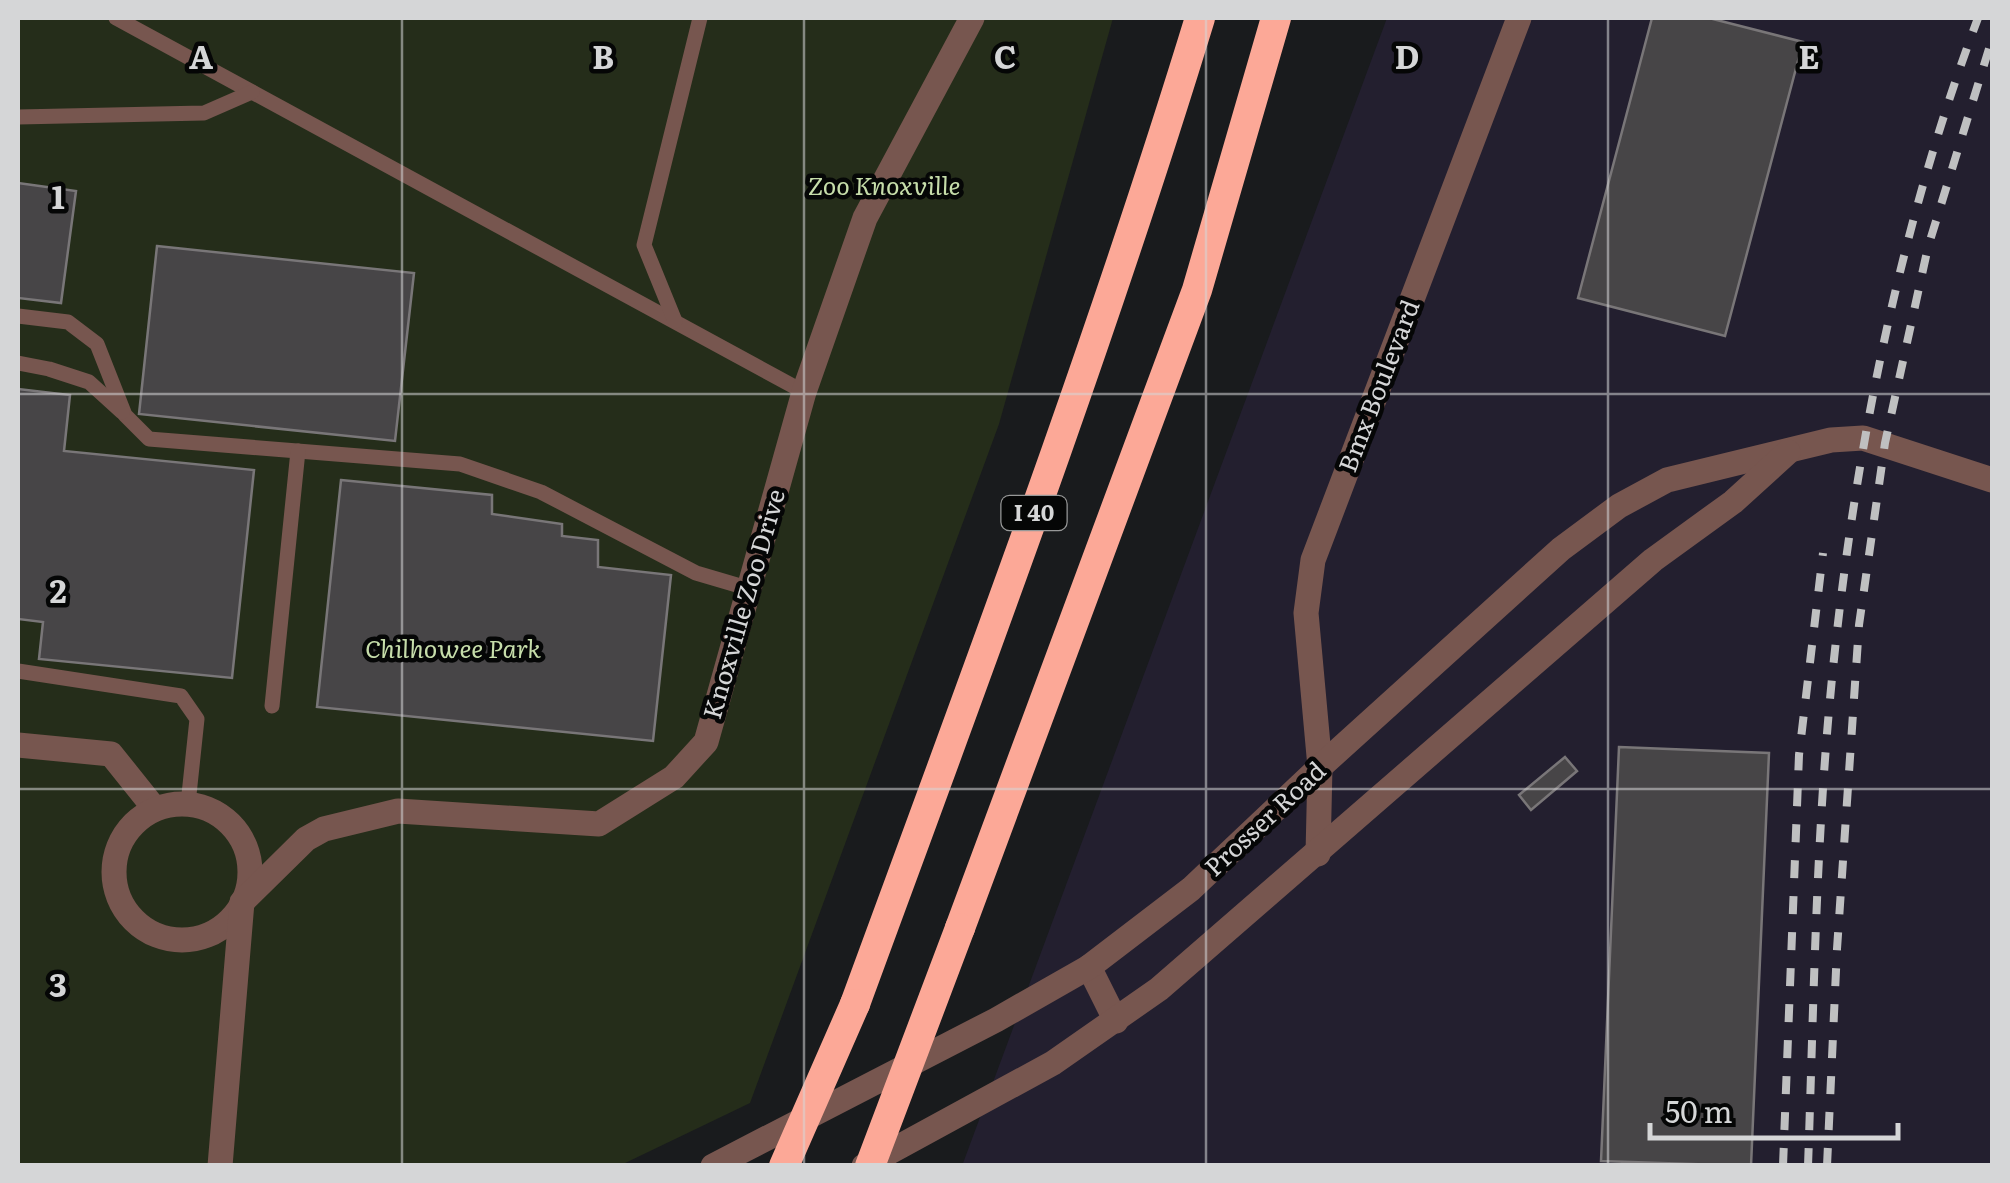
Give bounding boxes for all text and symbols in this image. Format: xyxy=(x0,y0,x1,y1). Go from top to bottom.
text: A xyxy=(189,31,213,79)
text: B xyxy=(592,31,614,79)
text: C xyxy=(994,31,1016,79)
text: D xyxy=(1395,31,1419,79)
text: E xyxy=(1798,31,1820,79)
park label: Zoo Knoxville xyxy=(807,166,961,203)
text: 1 xyxy=(51,171,65,219)
street label: Bmx Boulevard xyxy=(1328,294,1427,477)
street label: Knoxville Zoo Drive xyxy=(692,484,793,723)
road number: I 40 xyxy=(1002,496,1066,530)
text: 2 xyxy=(49,565,67,613)
park label: Chilhowee Park xyxy=(365,629,541,666)
street label: Prosser Road xyxy=(1195,752,1333,884)
text: 3 xyxy=(49,959,67,1007)
scale bar xyxy=(1650,1078,1898,1140)
text: 50 m xyxy=(1665,1088,1733,1132)

